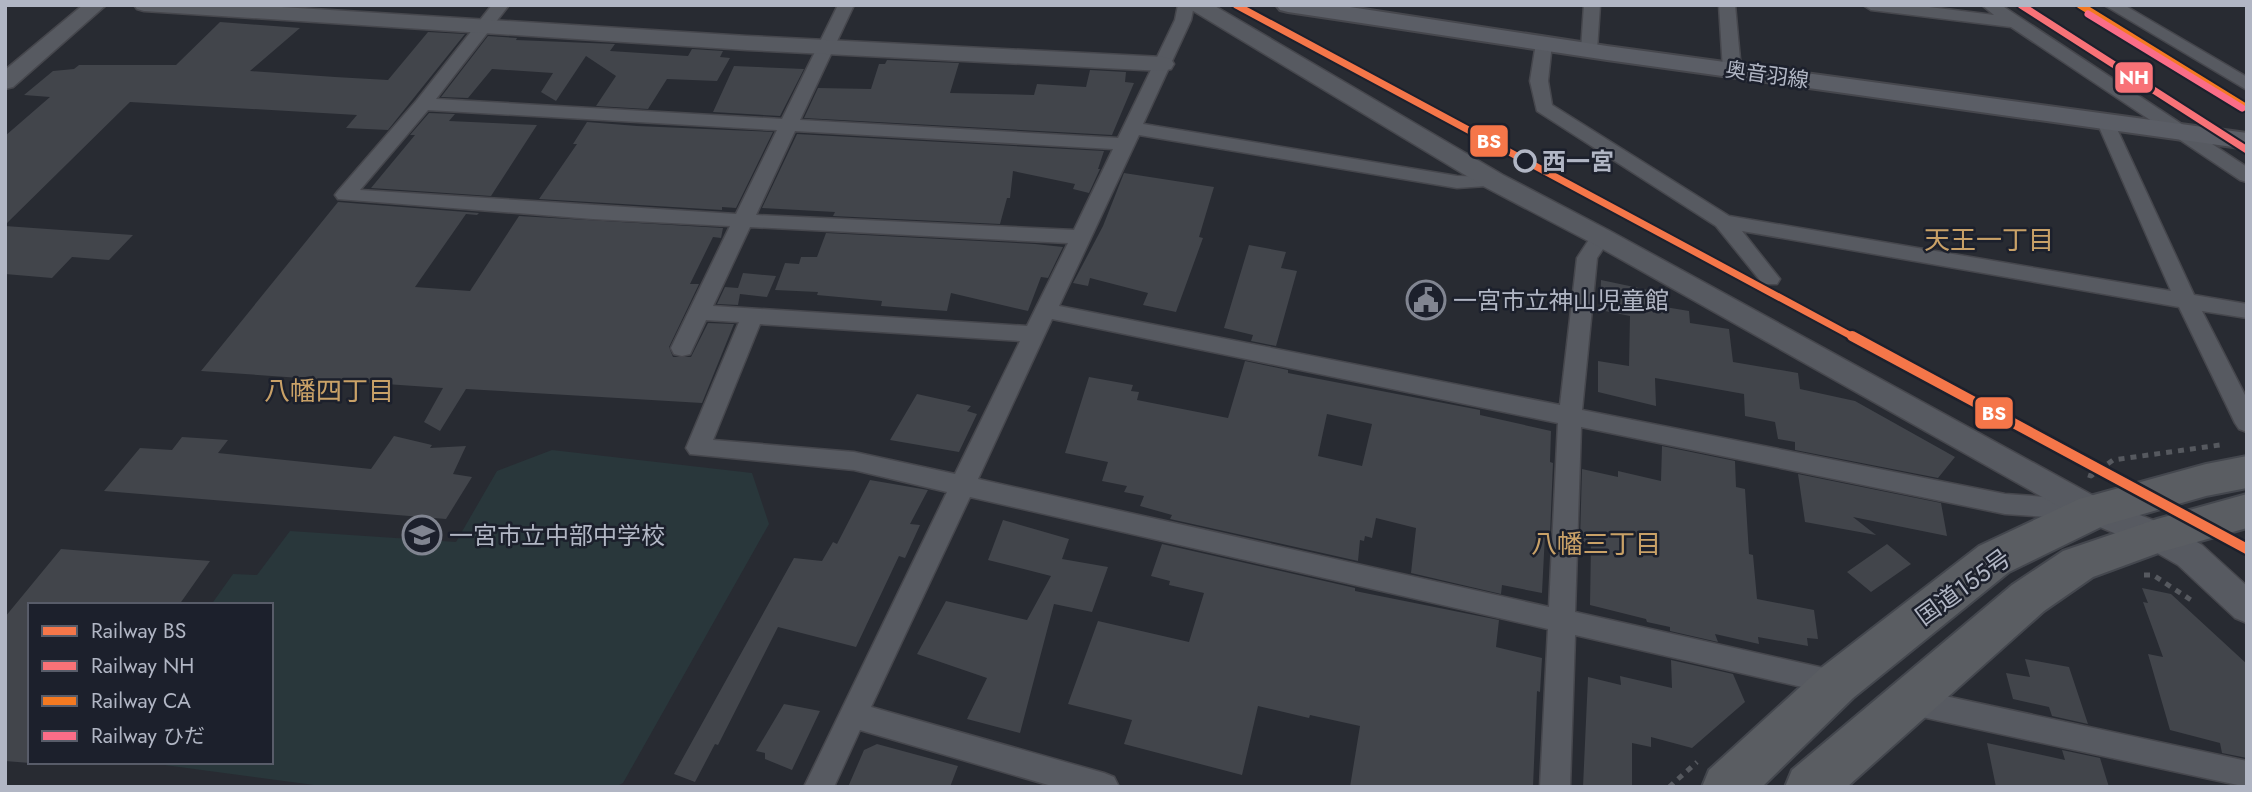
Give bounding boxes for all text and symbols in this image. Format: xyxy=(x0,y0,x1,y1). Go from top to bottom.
street label: 奥音羽線 xyxy=(1723,54,1811,96)
line badge: NH xyxy=(2114,61,2154,94)
text: NH xyxy=(2119,64,2149,91)
line badge: BS xyxy=(1469,124,1509,158)
text: BS xyxy=(1477,128,1501,155)
place label: 西一宮 xyxy=(1542,144,1614,179)
marker: 西一宮 xyxy=(1514,150,1536,172)
district label: 天王一丁目 xyxy=(1924,221,2054,259)
public building icon: 一宮市立神山児童館 xyxy=(1405,279,1447,321)
place label: 一宮市立神山児童館 xyxy=(1453,283,1669,318)
district label: 八幡四丁目 xyxy=(264,372,394,410)
line badge: BS xyxy=(1974,396,2014,430)
text: BS xyxy=(1982,400,2006,427)
school or university icon: 一宮市立中部中学校 xyxy=(401,514,443,556)
place label: 一宮市立中部中学校 xyxy=(449,518,665,553)
district label: 八幡三丁目 xyxy=(1531,525,1661,563)
street label: 国道155号 xyxy=(1908,541,2018,633)
legend xyxy=(28,603,273,764)
text: Railway BS xyxy=(91,616,186,646)
text: Railway NH xyxy=(91,651,194,681)
text: Railway CA xyxy=(91,686,191,716)
text: Railway ひだ xyxy=(91,721,205,751)

